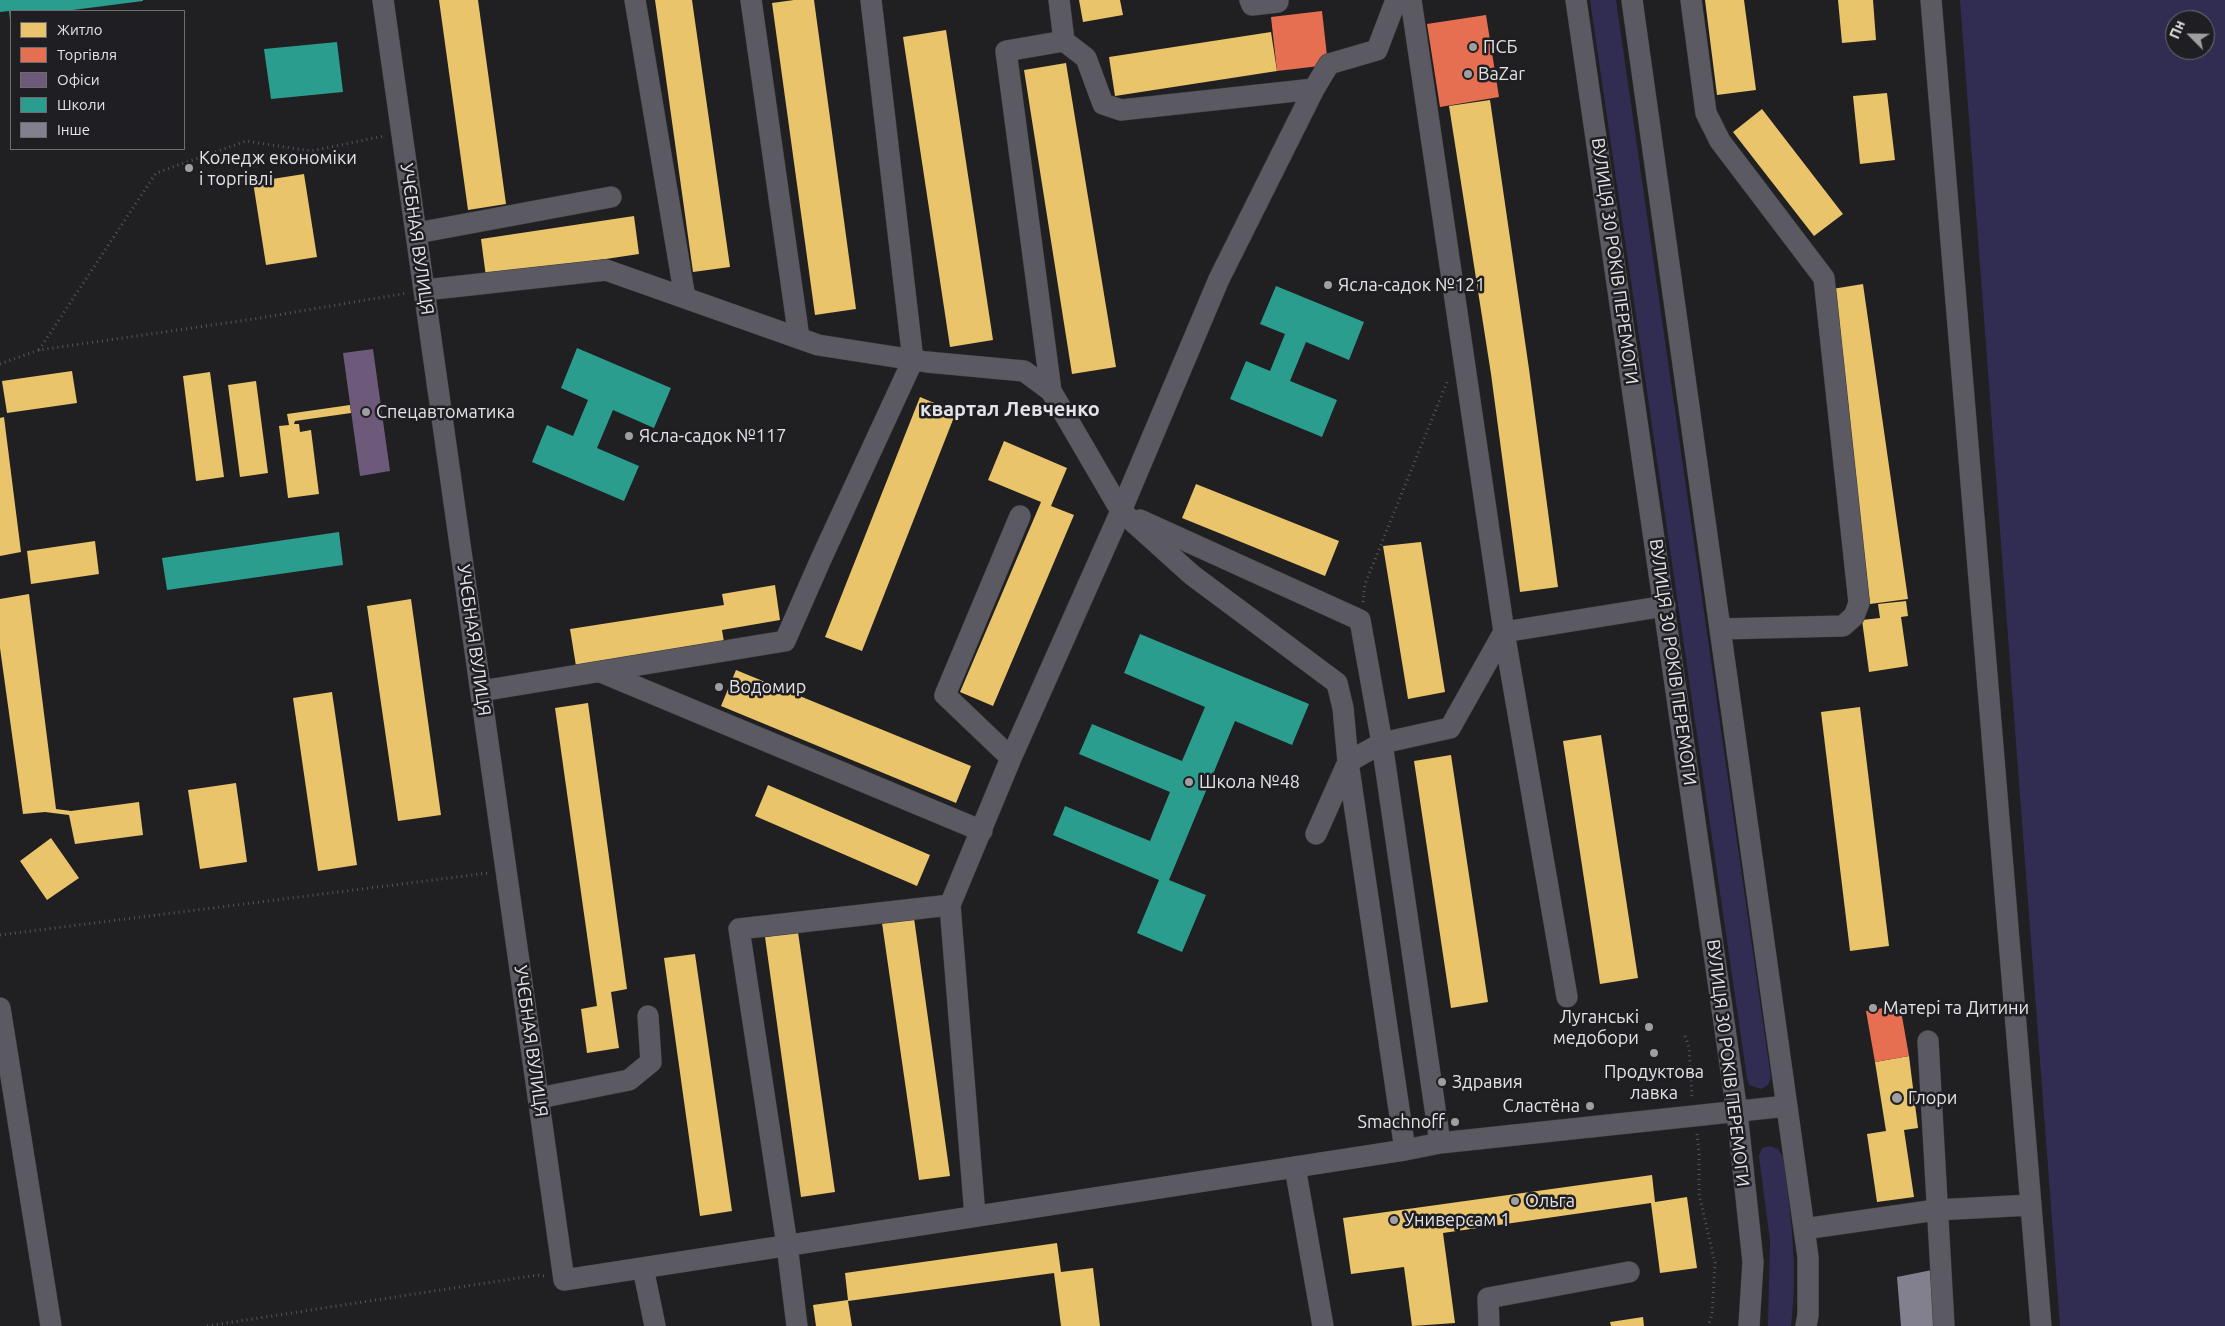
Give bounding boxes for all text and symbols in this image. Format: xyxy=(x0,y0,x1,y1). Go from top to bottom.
legend xyxy=(10,10,185,150)
north arrow xyxy=(2165,10,2215,60)
text: Пн xyxy=(2166,18,2188,41)
text: Житло xyxy=(57,21,103,38)
place label: ПСБ xyxy=(1483,36,1518,58)
marker: ПСБ xyxy=(1467,41,1479,53)
text: Торгівля xyxy=(57,46,117,63)
place label: BaZar xyxy=(1478,63,1525,85)
marker: BaZar xyxy=(1462,68,1474,80)
text: Офіси xyxy=(57,71,100,88)
text: Школи xyxy=(57,96,105,113)
text: Інше xyxy=(57,121,90,138)
street label: ВУЛИЦЯ 30 РОКІВ ПЕРЕМОГИ xyxy=(1587,136,1643,386)
place label: Коледж економіки і торгівлі xyxy=(199,147,357,190)
marker: Коледж економіки і торгівлі xyxy=(183,162,195,174)
street label: УЧЄБНАЯ ВУЛИЦЯ xyxy=(396,162,438,316)
place label: Ясла-садок №121 xyxy=(1338,274,1485,296)
marker: Ясла-садок №121 xyxy=(1322,279,1334,291)
district label: квартал Левченко xyxy=(920,397,1100,421)
place label: Спецавтоматика xyxy=(376,401,515,423)
marker: Спецавтоматика xyxy=(360,406,372,418)
place label: Ясла-садок №117 xyxy=(639,425,786,447)
marker: Ясла-садок №117 xyxy=(623,430,635,442)
street label: ВУЛИЦЯ 30 РОКІВ ПЕРЕМОГИ xyxy=(1645,537,1701,787)
street label: УЧЄБНАЯ ВУЛИЦЯ xyxy=(453,563,495,717)
place label: Водомир xyxy=(729,676,806,698)
marker: Водомир xyxy=(713,681,725,693)
place label: Школа №48 xyxy=(1199,771,1300,793)
marker: Школа №48 xyxy=(1183,776,1195,788)
street label: ВУЛИЦЯ 30 РОКІВ ПЕРЕМОГИ xyxy=(1702,938,1754,1188)
street label: УЧЄБНАЯ ВУЛИЦЯ xyxy=(510,964,552,1118)
place label: Матері та Дитини xyxy=(1883,997,2029,1019)
marker: Матері та Дитини xyxy=(1867,1002,1879,1014)
place label: Луганські медобори xyxy=(1553,1006,1639,1048)
marker: Луганські медобори xyxy=(1643,1021,1655,1033)
marker: Продуктова лавка xyxy=(1648,1047,1660,1059)
place label: Продуктова лавка xyxy=(1604,1061,1704,1104)
place label: Здравия xyxy=(1452,1071,1523,1093)
marker: Здравия xyxy=(1436,1076,1448,1088)
place label: Глори xyxy=(1908,1087,1957,1109)
marker: Глори xyxy=(1890,1091,1904,1105)
place label: Сластёна xyxy=(1503,1095,1580,1117)
marker: Сластёна xyxy=(1584,1100,1596,1112)
place label: Smachnoff xyxy=(1358,1111,1445,1133)
marker: Smachnoff xyxy=(1449,1116,1461,1128)
place label: Ольга xyxy=(1525,1190,1575,1212)
marker: Ольга xyxy=(1509,1195,1521,1207)
place label: Универсам 1 xyxy=(1404,1209,1511,1231)
marker: Универсам 1 xyxy=(1388,1214,1400,1226)

